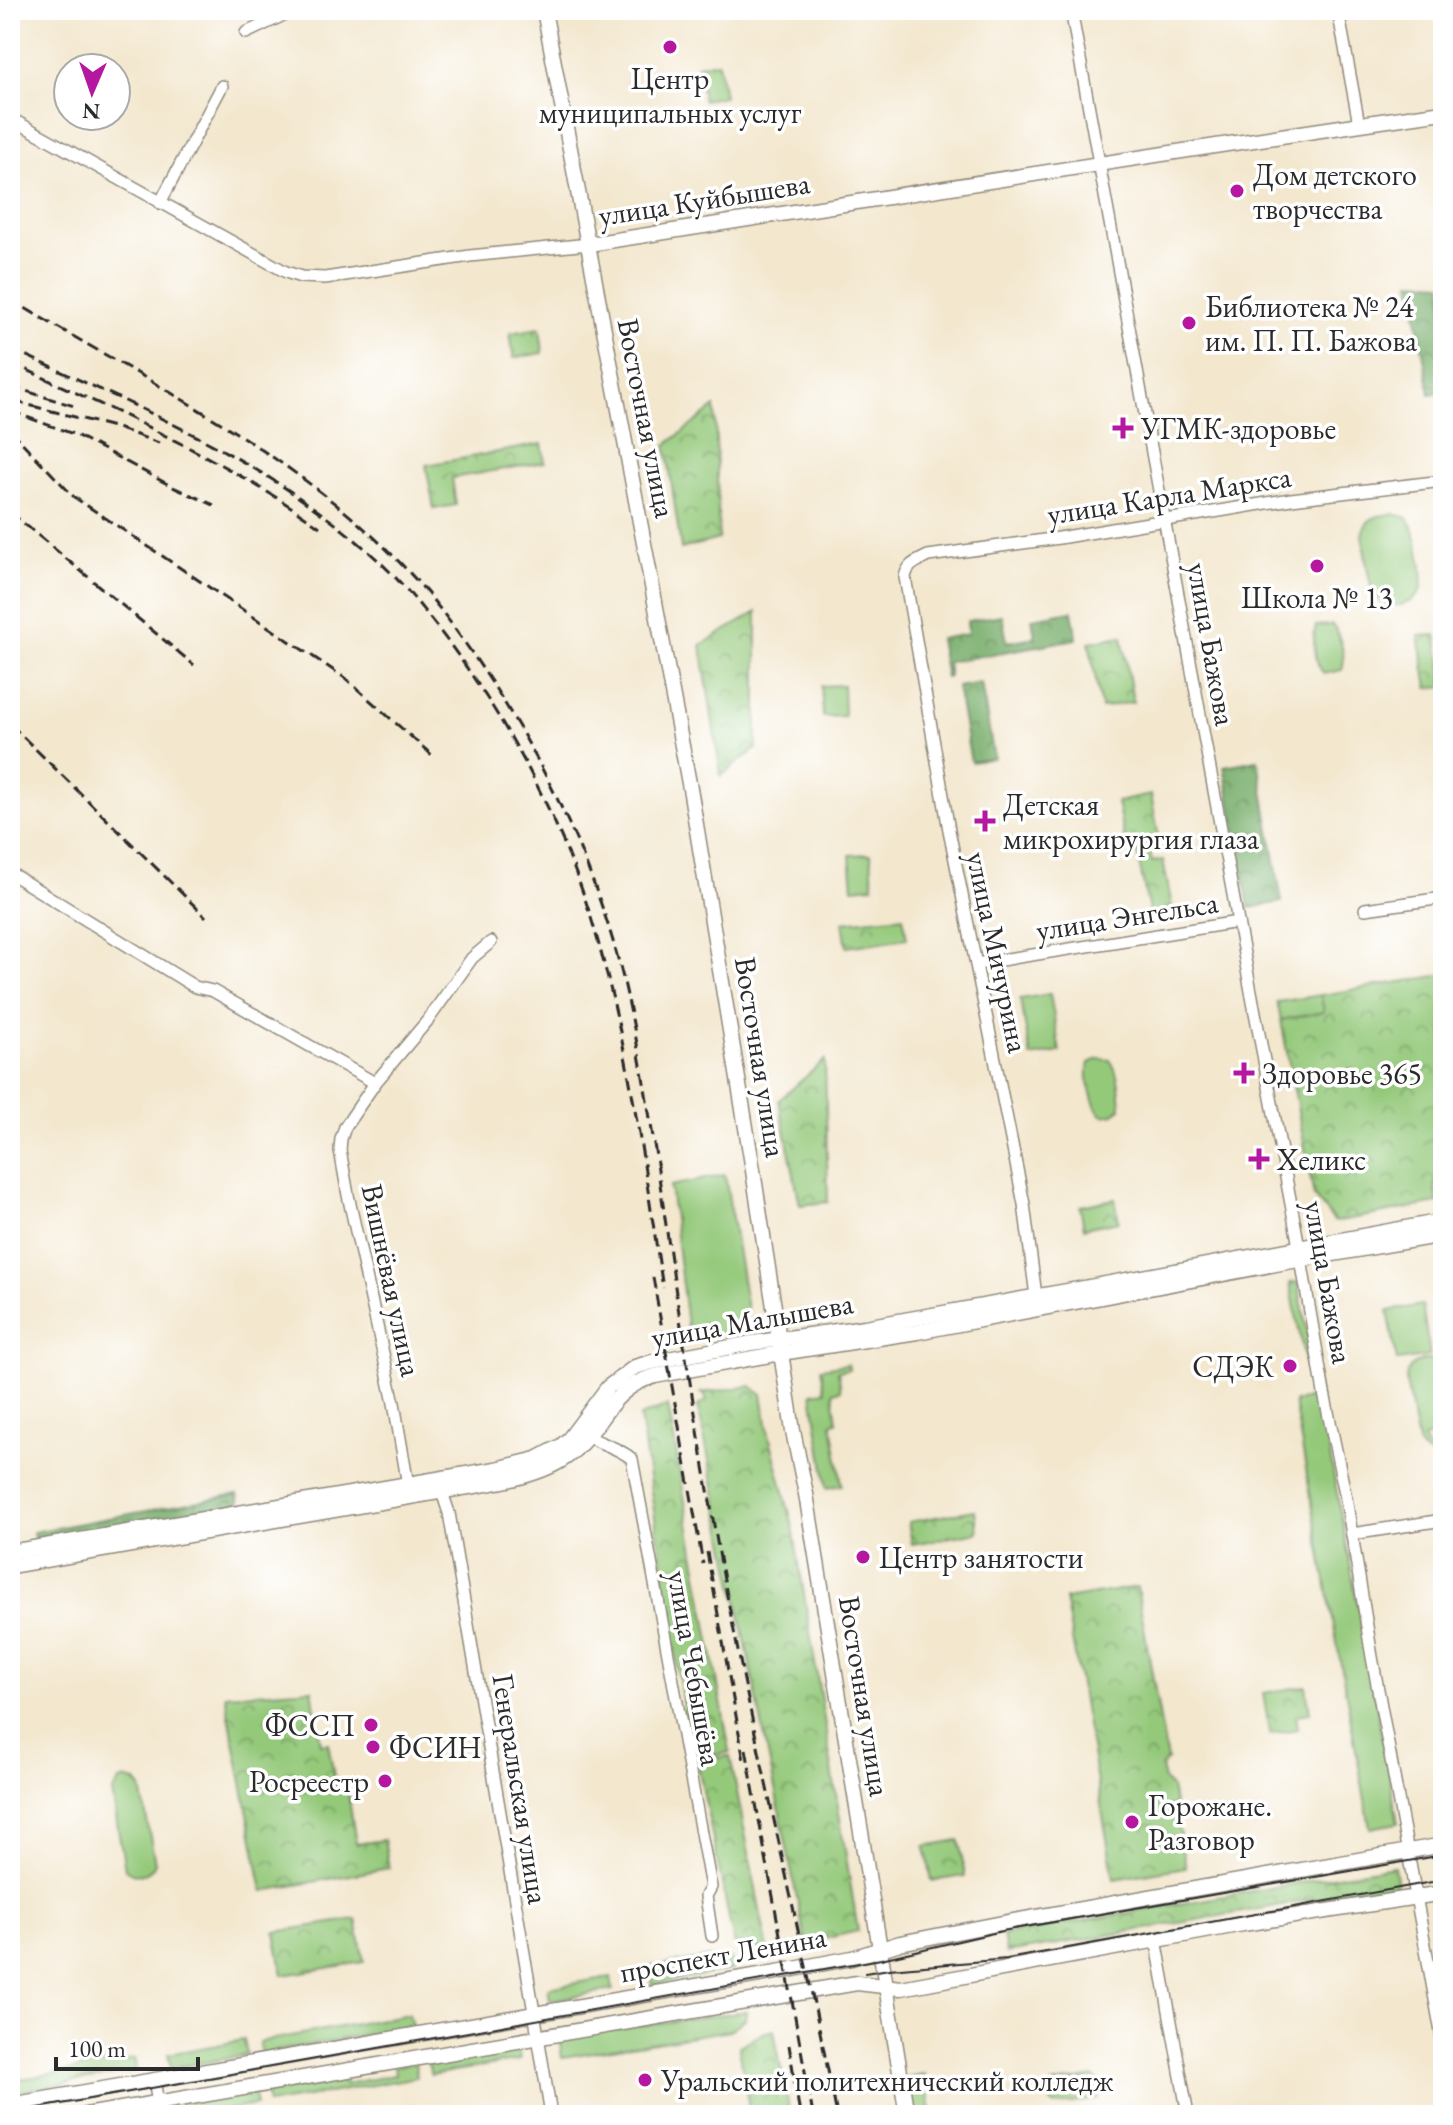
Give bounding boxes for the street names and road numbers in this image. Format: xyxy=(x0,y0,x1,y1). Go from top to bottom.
street label: улица Куйбышева xyxy=(596,163,812,235)
street label: Восточная улица xyxy=(609,315,685,521)
street label: улица Карла Маркса xyxy=(1044,456,1294,534)
street label: улица Бажова xyxy=(1178,559,1246,729)
street label: улица Мичурина xyxy=(958,848,1038,1056)
street label: улица Энгельса xyxy=(1033,882,1221,950)
street label: Восточная улица xyxy=(726,954,796,1160)
street label: Вишнёвая улица xyxy=(353,1180,431,1380)
street label: улица Бажова xyxy=(1295,1197,1363,1367)
street label: улица Малышева xyxy=(648,1283,856,1357)
street label: улица Чебышёва xyxy=(659,1567,731,1769)
street label: Восточная улица xyxy=(830,1593,900,1799)
street label: Генеральская улица xyxy=(484,1671,558,1907)
street label: проспект Ленина xyxy=(617,1917,829,1991)

